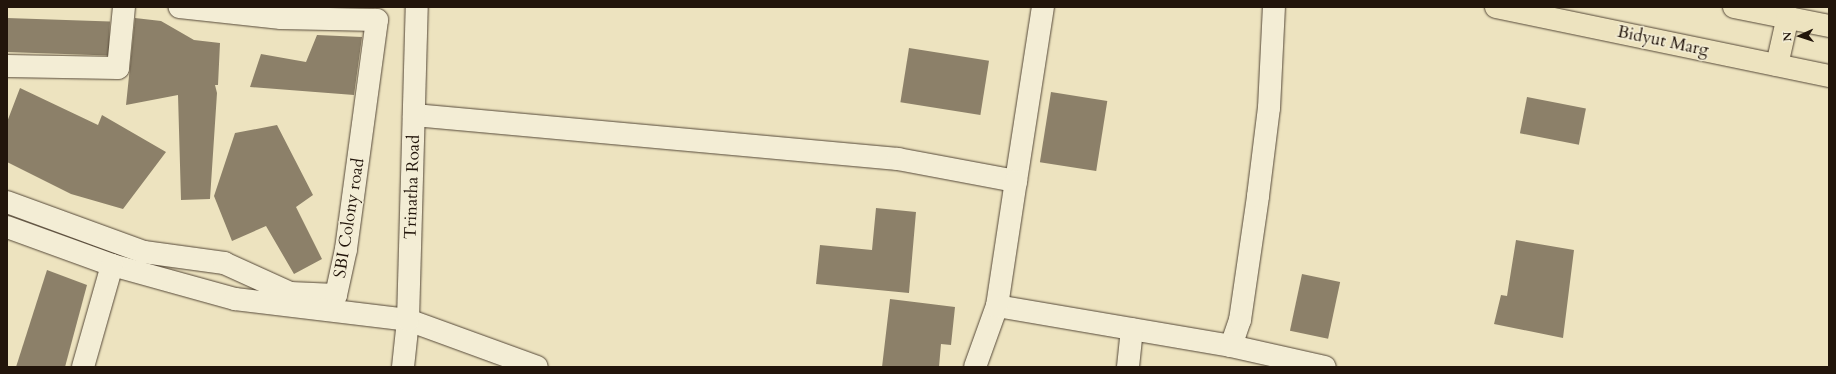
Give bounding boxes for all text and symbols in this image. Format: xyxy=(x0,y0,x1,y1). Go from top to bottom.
north arrow xyxy=(1780,16,1820,56)
street label: Bidyut Marg xyxy=(1616,21,1710,61)
text: N xyxy=(1780,32,1795,42)
street label: Trinatha Road xyxy=(400,134,424,240)
street label: SBI Colony road xyxy=(329,157,369,279)

